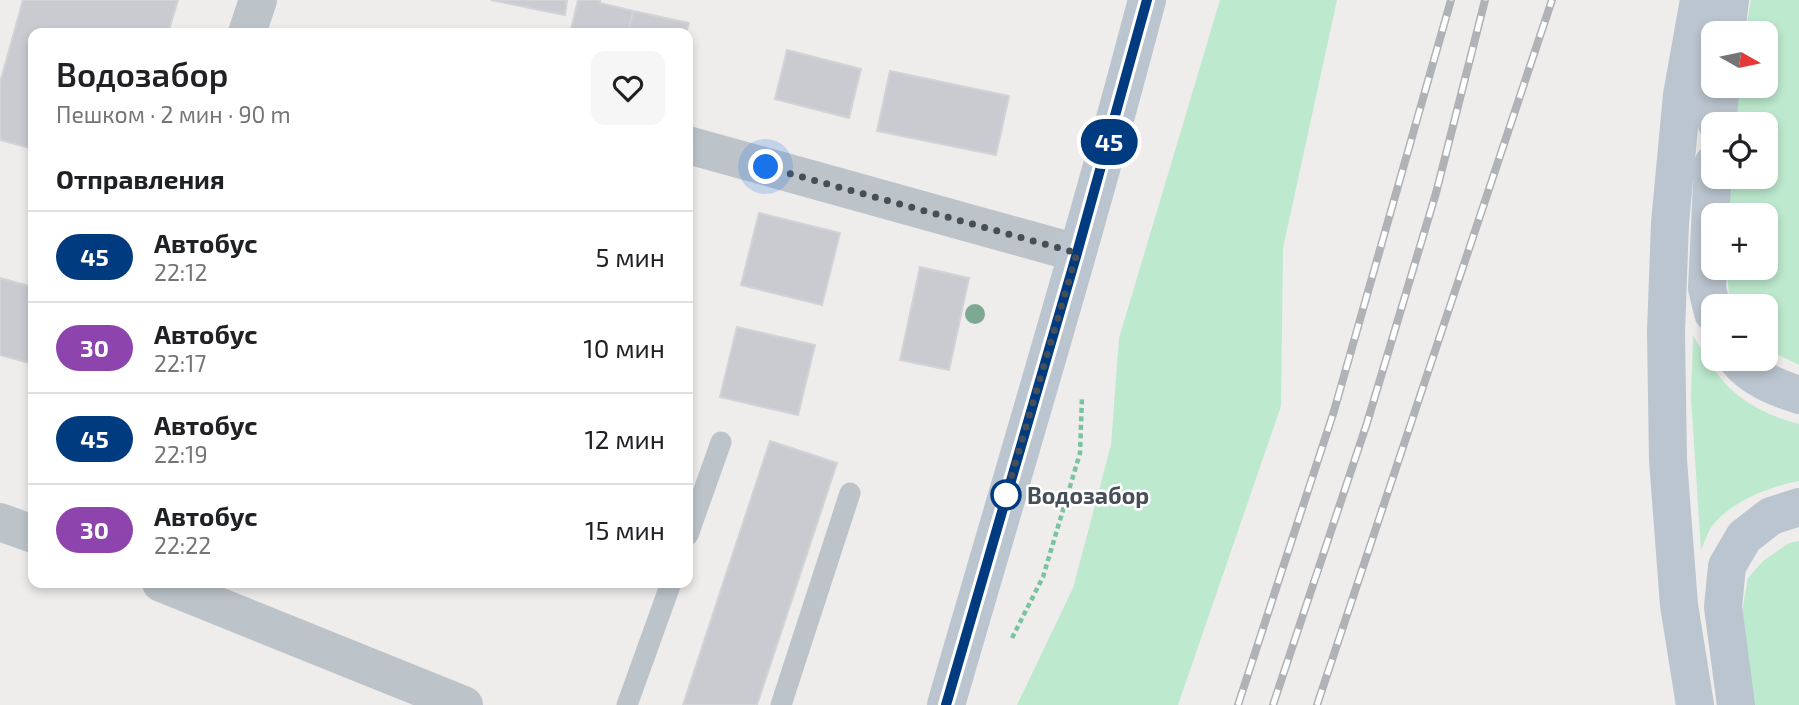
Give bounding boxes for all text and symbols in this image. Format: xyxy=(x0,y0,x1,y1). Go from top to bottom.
north arrow xyxy=(1701,21,1778,98)
map controls xyxy=(1701,21,1778,371)
button: heart xyxy=(591,51,665,125)
text: Водозабор xyxy=(56,54,228,94)
text: Пешком · 2 мин · 90 m xyxy=(56,100,291,128)
button: locate xyxy=(1701,112,1778,189)
line badge: 45 xyxy=(1078,119,1140,165)
text: 45 xyxy=(1095,127,1123,156)
your location xyxy=(748,149,783,184)
text: Отправления xyxy=(56,163,225,194)
button: + xyxy=(1701,203,1778,280)
text: Автобус xyxy=(154,227,257,258)
text: 5 мин xyxy=(595,241,665,272)
text: 45 xyxy=(80,242,109,271)
text: 22:12 xyxy=(154,258,207,286)
button: − xyxy=(1701,294,1778,371)
text: Автобус xyxy=(154,318,257,349)
text: 10 мин xyxy=(583,332,665,363)
text: 30 xyxy=(80,333,109,362)
text: 22:17 xyxy=(154,349,206,377)
text: Автобус xyxy=(154,409,257,440)
text: 12 мин xyxy=(584,423,665,454)
text: 45 xyxy=(80,424,109,453)
text: 22:19 xyxy=(154,440,208,468)
marker: Водозабор xyxy=(991,480,1021,510)
place label: Водозабор xyxy=(1027,481,1149,509)
text: Автобус xyxy=(154,500,257,531)
text: 15 мин xyxy=(585,514,665,545)
text: 30 xyxy=(80,515,109,544)
text: 22:22 xyxy=(154,531,211,559)

